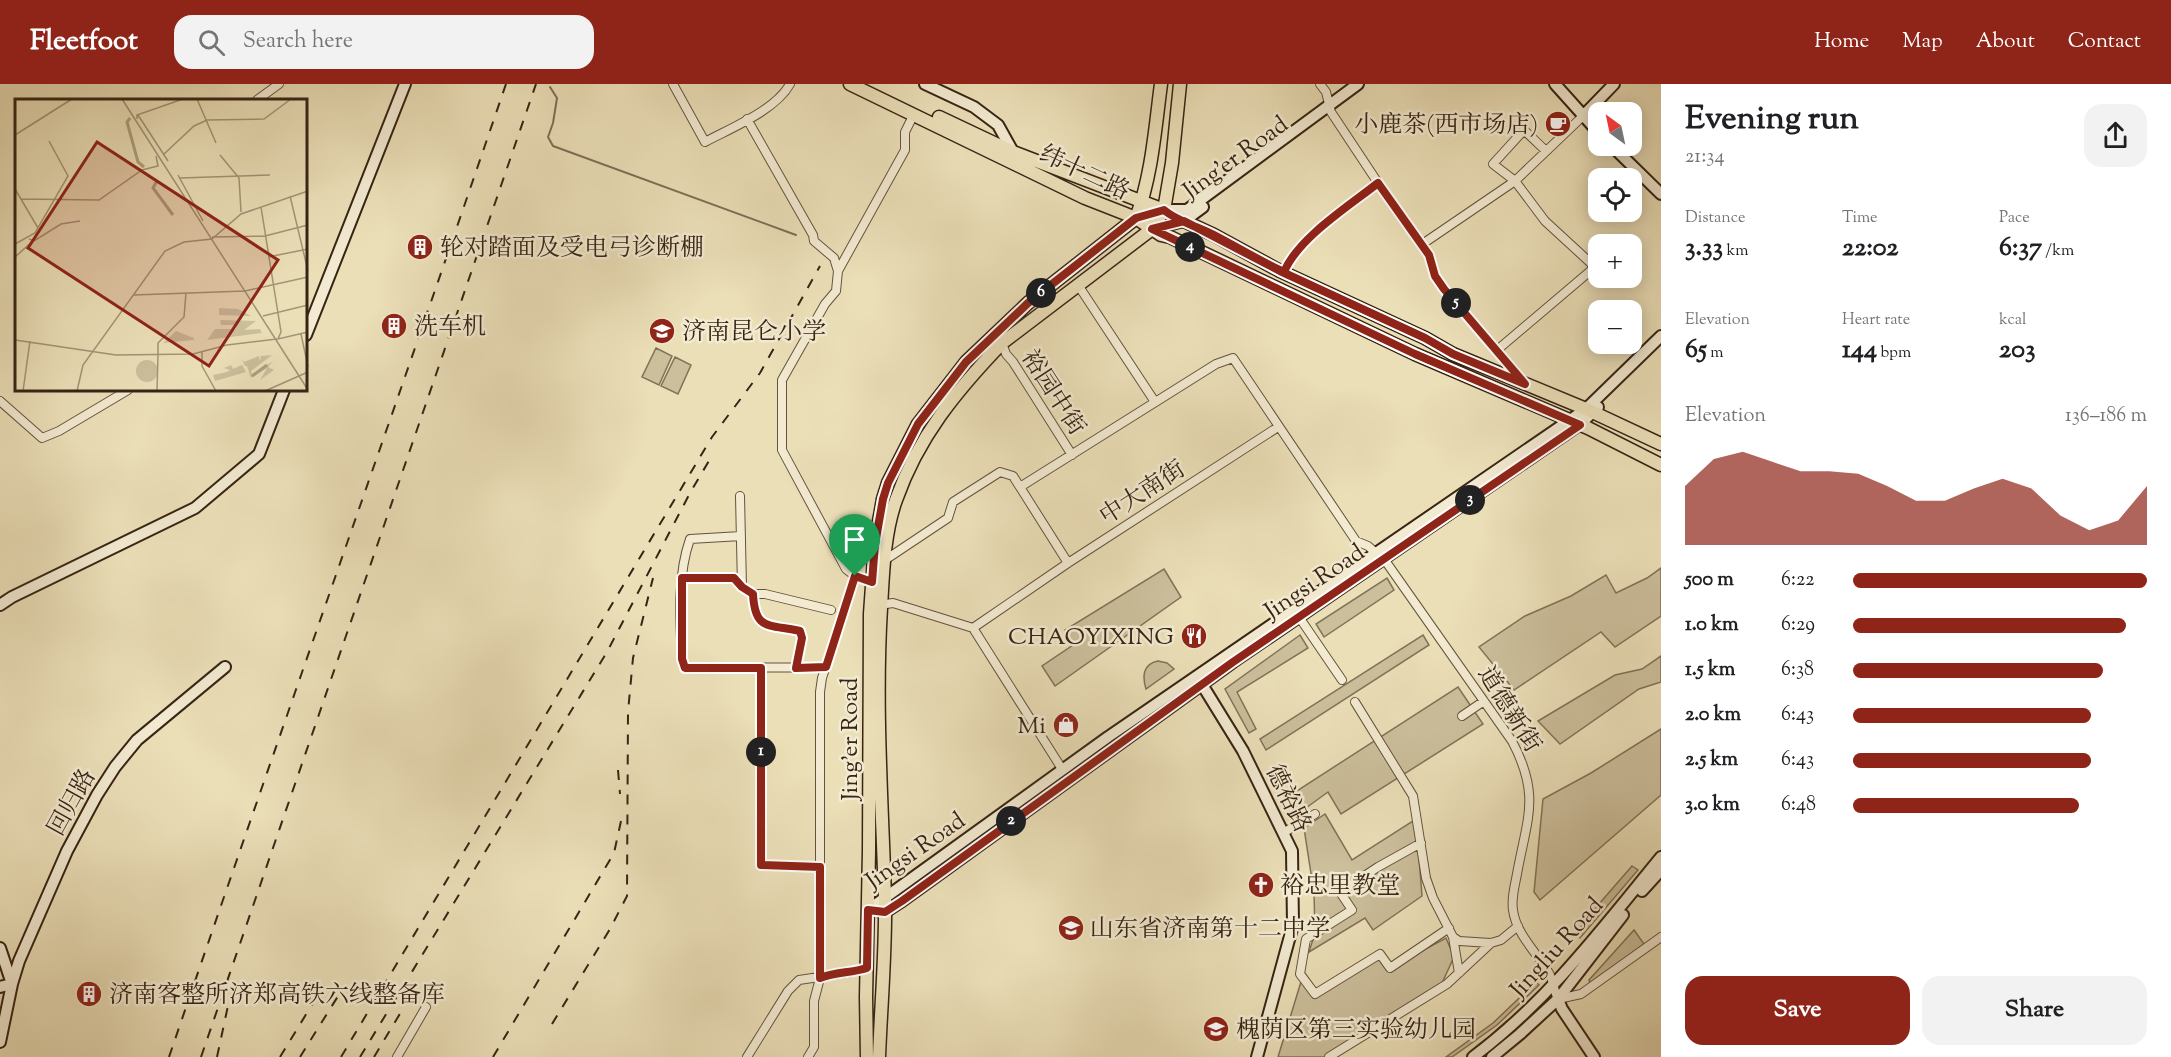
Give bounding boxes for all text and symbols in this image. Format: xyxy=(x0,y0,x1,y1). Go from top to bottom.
search box xyxy=(174,15,594,69)
text: Fleetfoot xyxy=(30,22,138,62)
icon: search xyxy=(195,26,228,59)
text: Search here xyxy=(243,26,353,58)
text: Home xyxy=(1814,27,1869,57)
text: Map xyxy=(1902,27,1943,57)
text: About xyxy=(1976,27,2035,57)
text: Contact xyxy=(2068,27,2141,57)
text: Evening run xyxy=(1685,96,1859,144)
inset map xyxy=(15,99,308,392)
north arrow xyxy=(1588,102,1642,156)
map controls xyxy=(1588,102,1642,354)
button: share xyxy=(2084,104,2147,167)
street label: Jing'er Road xyxy=(1175,108,1296,210)
place label: 小鹿茶(西市场店) xyxy=(1354,109,1538,143)
cafe icon: 小鹿茶(西市场店) xyxy=(1543,109,1573,139)
street label: 纬十二路 xyxy=(1033,138,1135,210)
text: 21:34 xyxy=(1685,143,1725,172)
button: locate xyxy=(1588,168,1642,222)
text: Distance xyxy=(1685,207,1745,230)
text: Time xyxy=(1842,207,1878,230)
text: Pace xyxy=(1999,207,2030,230)
text: 3.33 xyxy=(1685,230,1723,267)
text: 22:02 xyxy=(1842,230,1899,267)
text: 6:37 xyxy=(1999,230,2042,267)
building icon: 轮对踏面及受电弓诊断棚 xyxy=(405,232,435,262)
place label: 轮对踏面及受电弓诊断棚 xyxy=(440,232,704,266)
pin: 4 xyxy=(1175,232,1205,262)
button: + xyxy=(1588,234,1642,288)
text: 4 xyxy=(1186,235,1194,258)
text: km xyxy=(1723,240,1748,263)
text: /km xyxy=(2042,240,2074,263)
pin: 6 xyxy=(1026,278,1056,308)
text: 6 xyxy=(1037,281,1045,304)
pin: 5 xyxy=(1441,288,1471,318)
text: 5 xyxy=(1453,291,1459,314)
button: − xyxy=(1588,300,1642,354)
text: Elevation xyxy=(1685,309,1750,332)
text: Heart rate xyxy=(1842,309,1910,332)
text: kcal xyxy=(1999,309,2027,332)
building icon: 洗车机 xyxy=(379,311,409,341)
place label: 洗车机 xyxy=(414,311,486,345)
school or university icon: 济南昆仑小学 xyxy=(647,316,677,346)
place label: 济南昆仑小学 xyxy=(682,316,826,350)
text: 65 xyxy=(1685,332,1707,369)
text: 144 xyxy=(1842,332,1877,369)
text: 203 xyxy=(1999,332,2035,369)
text: m xyxy=(1707,342,1723,365)
text: bpm xyxy=(1877,342,1911,365)
street label: 裕园中街 xyxy=(1012,344,1093,443)
text: Elevation xyxy=(1685,402,1766,431)
text: 136–186 m xyxy=(2065,402,2147,431)
street label: 中大南街 xyxy=(1094,453,1193,534)
pin: 3 xyxy=(1455,485,1485,515)
text: 3 xyxy=(1467,488,1473,511)
pin xyxy=(829,514,880,576)
icon: arrive xyxy=(838,523,871,556)
street label: Jingsi Road xyxy=(1256,536,1373,630)
text: 500 m xyxy=(1685,566,1734,595)
text: 6:22 xyxy=(1781,566,1815,595)
text: 1.0 km xyxy=(1685,611,1739,640)
text: 6:29 xyxy=(1781,611,1815,640)
place label: CHAOYIXING xyxy=(1008,621,1174,655)
restaurant icon: CHAOYIXING xyxy=(1179,621,1209,651)
text: 1.5 km xyxy=(1685,656,1735,685)
text: 6:38 xyxy=(1781,656,1814,685)
street label: 道德新街 xyxy=(1468,660,1548,760)
street label: Jing'er Road xyxy=(834,677,868,802)
text: 2.0 km xyxy=(1685,701,1741,730)
text: 6:43 xyxy=(1781,701,1814,730)
place label: Mi xyxy=(1017,710,1046,744)
shop icon: Mi xyxy=(1051,710,1081,740)
pin: 1 xyxy=(746,737,776,767)
text: 1 xyxy=(758,740,764,763)
text: 2.5 km xyxy=(1685,746,1738,775)
text: 6:43 xyxy=(1781,746,1814,775)
street label: 德裕路 xyxy=(1256,759,1318,839)
street label: 回归路 xyxy=(40,763,105,843)
text: 3.0 km xyxy=(1685,791,1740,820)
text: 6:48 xyxy=(1781,791,1816,820)
street label: Jingsi Road xyxy=(858,805,973,900)
pin: 2 xyxy=(996,806,1026,836)
text: 2 xyxy=(1007,809,1015,832)
church icon: 裕忠里教堂 xyxy=(1246,870,1276,900)
place label: 裕忠里教堂 xyxy=(1280,870,1400,904)
street label: Jingliu Road xyxy=(1501,890,1612,1008)
school or university icon: 山东省济南第十二中学 xyxy=(1056,913,1086,943)
place label: 山东省济南第十二中学 xyxy=(1090,913,1330,947)
button: Save xyxy=(1685,976,1910,1045)
button: Share xyxy=(1922,976,2147,1045)
building icon: 济南客整所济郑高铁六线整备库 xyxy=(74,979,104,1009)
place label: 济南客整所济郑高铁六线整备库 xyxy=(109,979,445,1013)
school or university icon: 槐荫区第三实验幼儿园 xyxy=(1201,1014,1231,1044)
place label: 槐荫区第三实验幼儿园 xyxy=(1236,1014,1476,1048)

